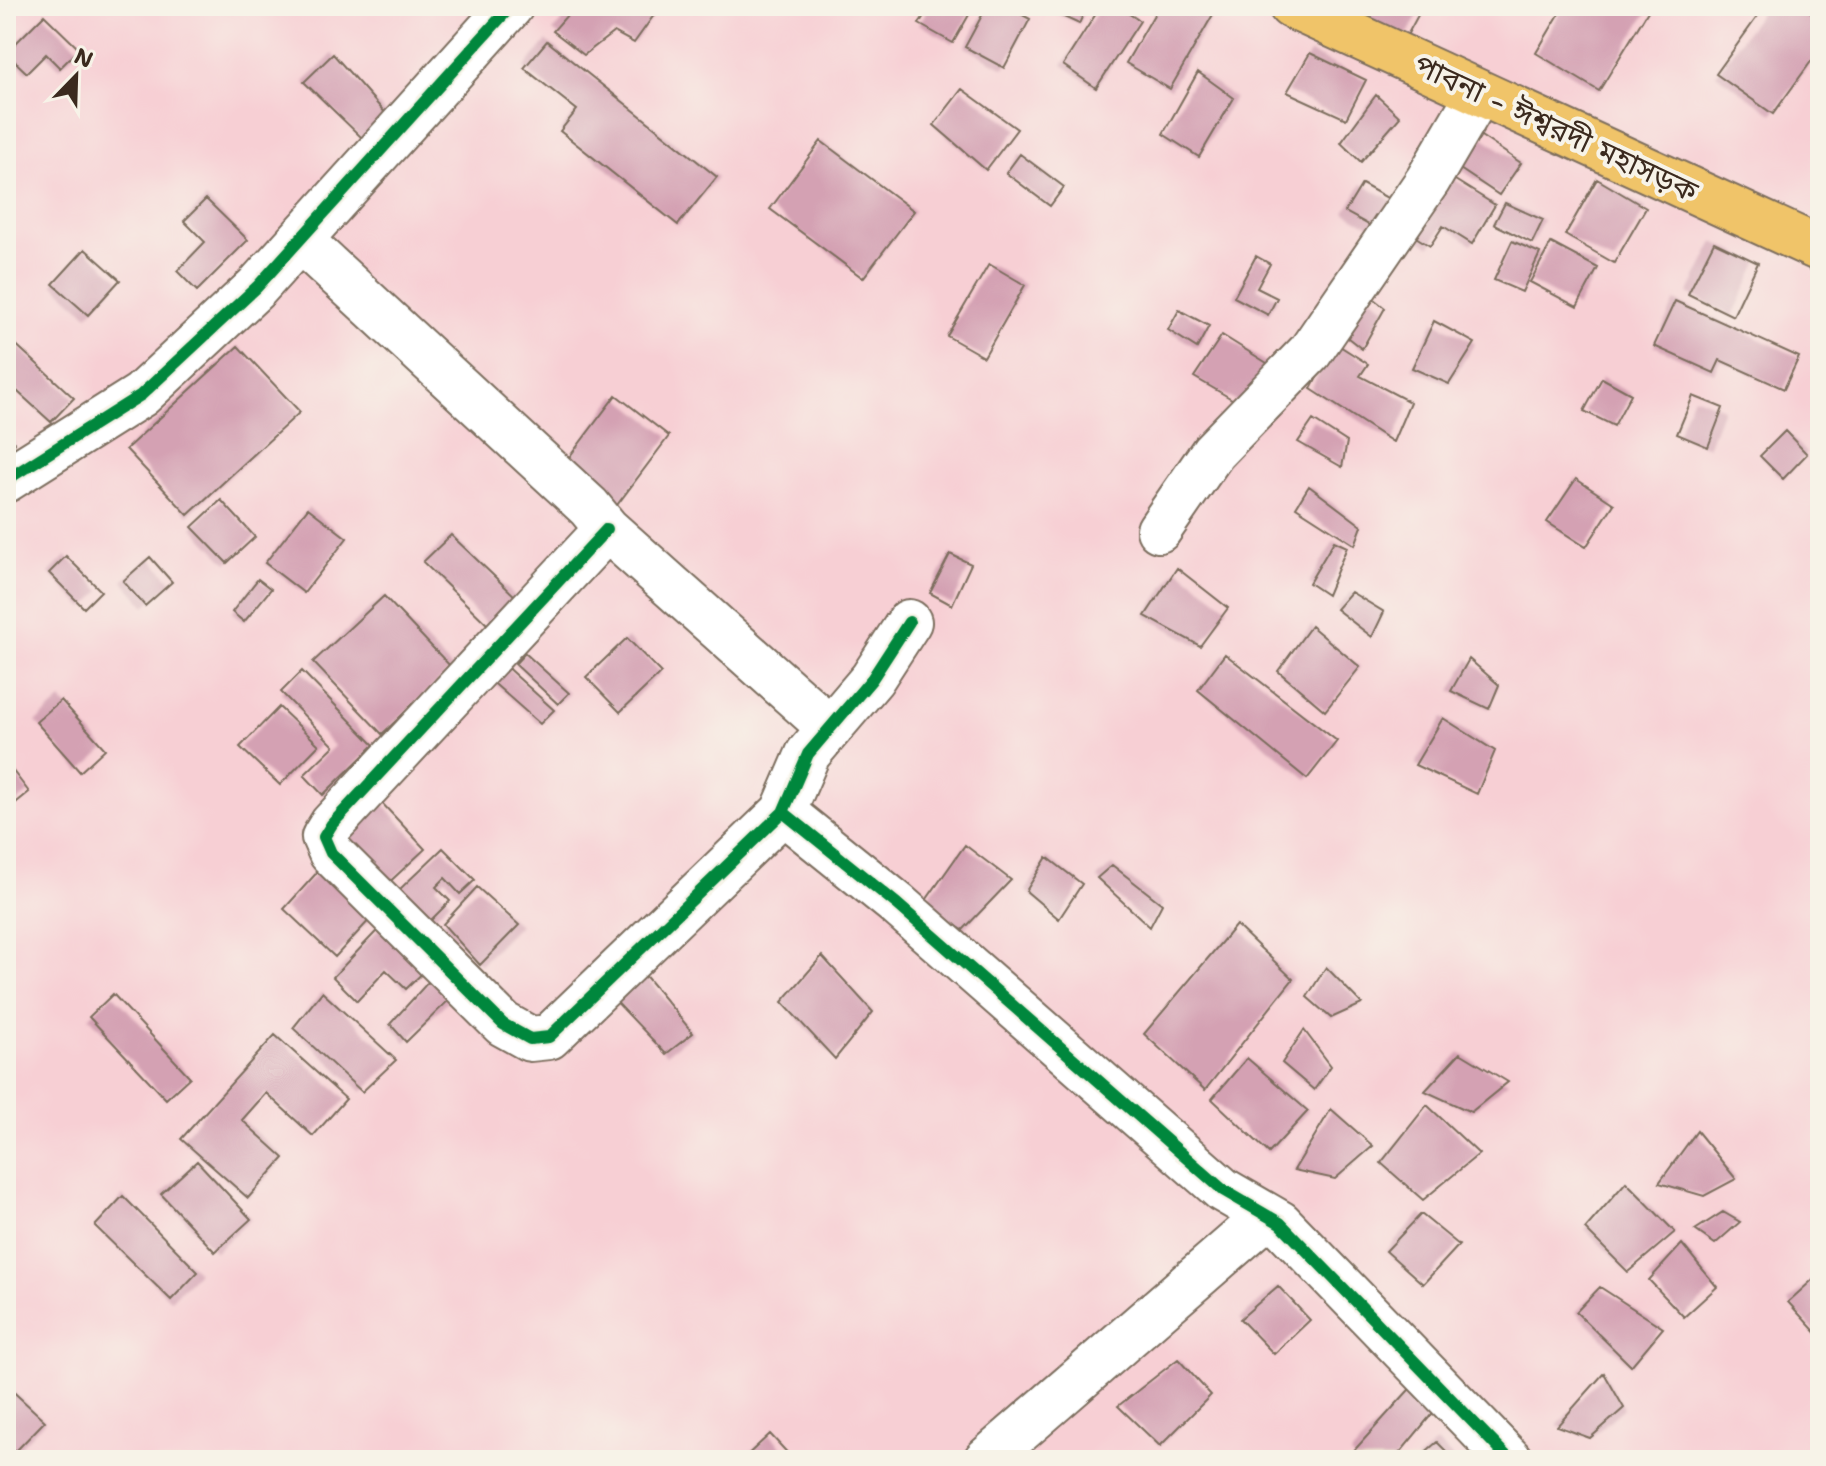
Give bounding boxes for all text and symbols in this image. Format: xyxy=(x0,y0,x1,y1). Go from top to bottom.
north arrow xyxy=(36,36,116,116)
text: N xyxy=(70,41,97,75)
street label: পাবনা - ঈশ্বরদী মহাসড়ক xyxy=(1407,44,1705,212)

